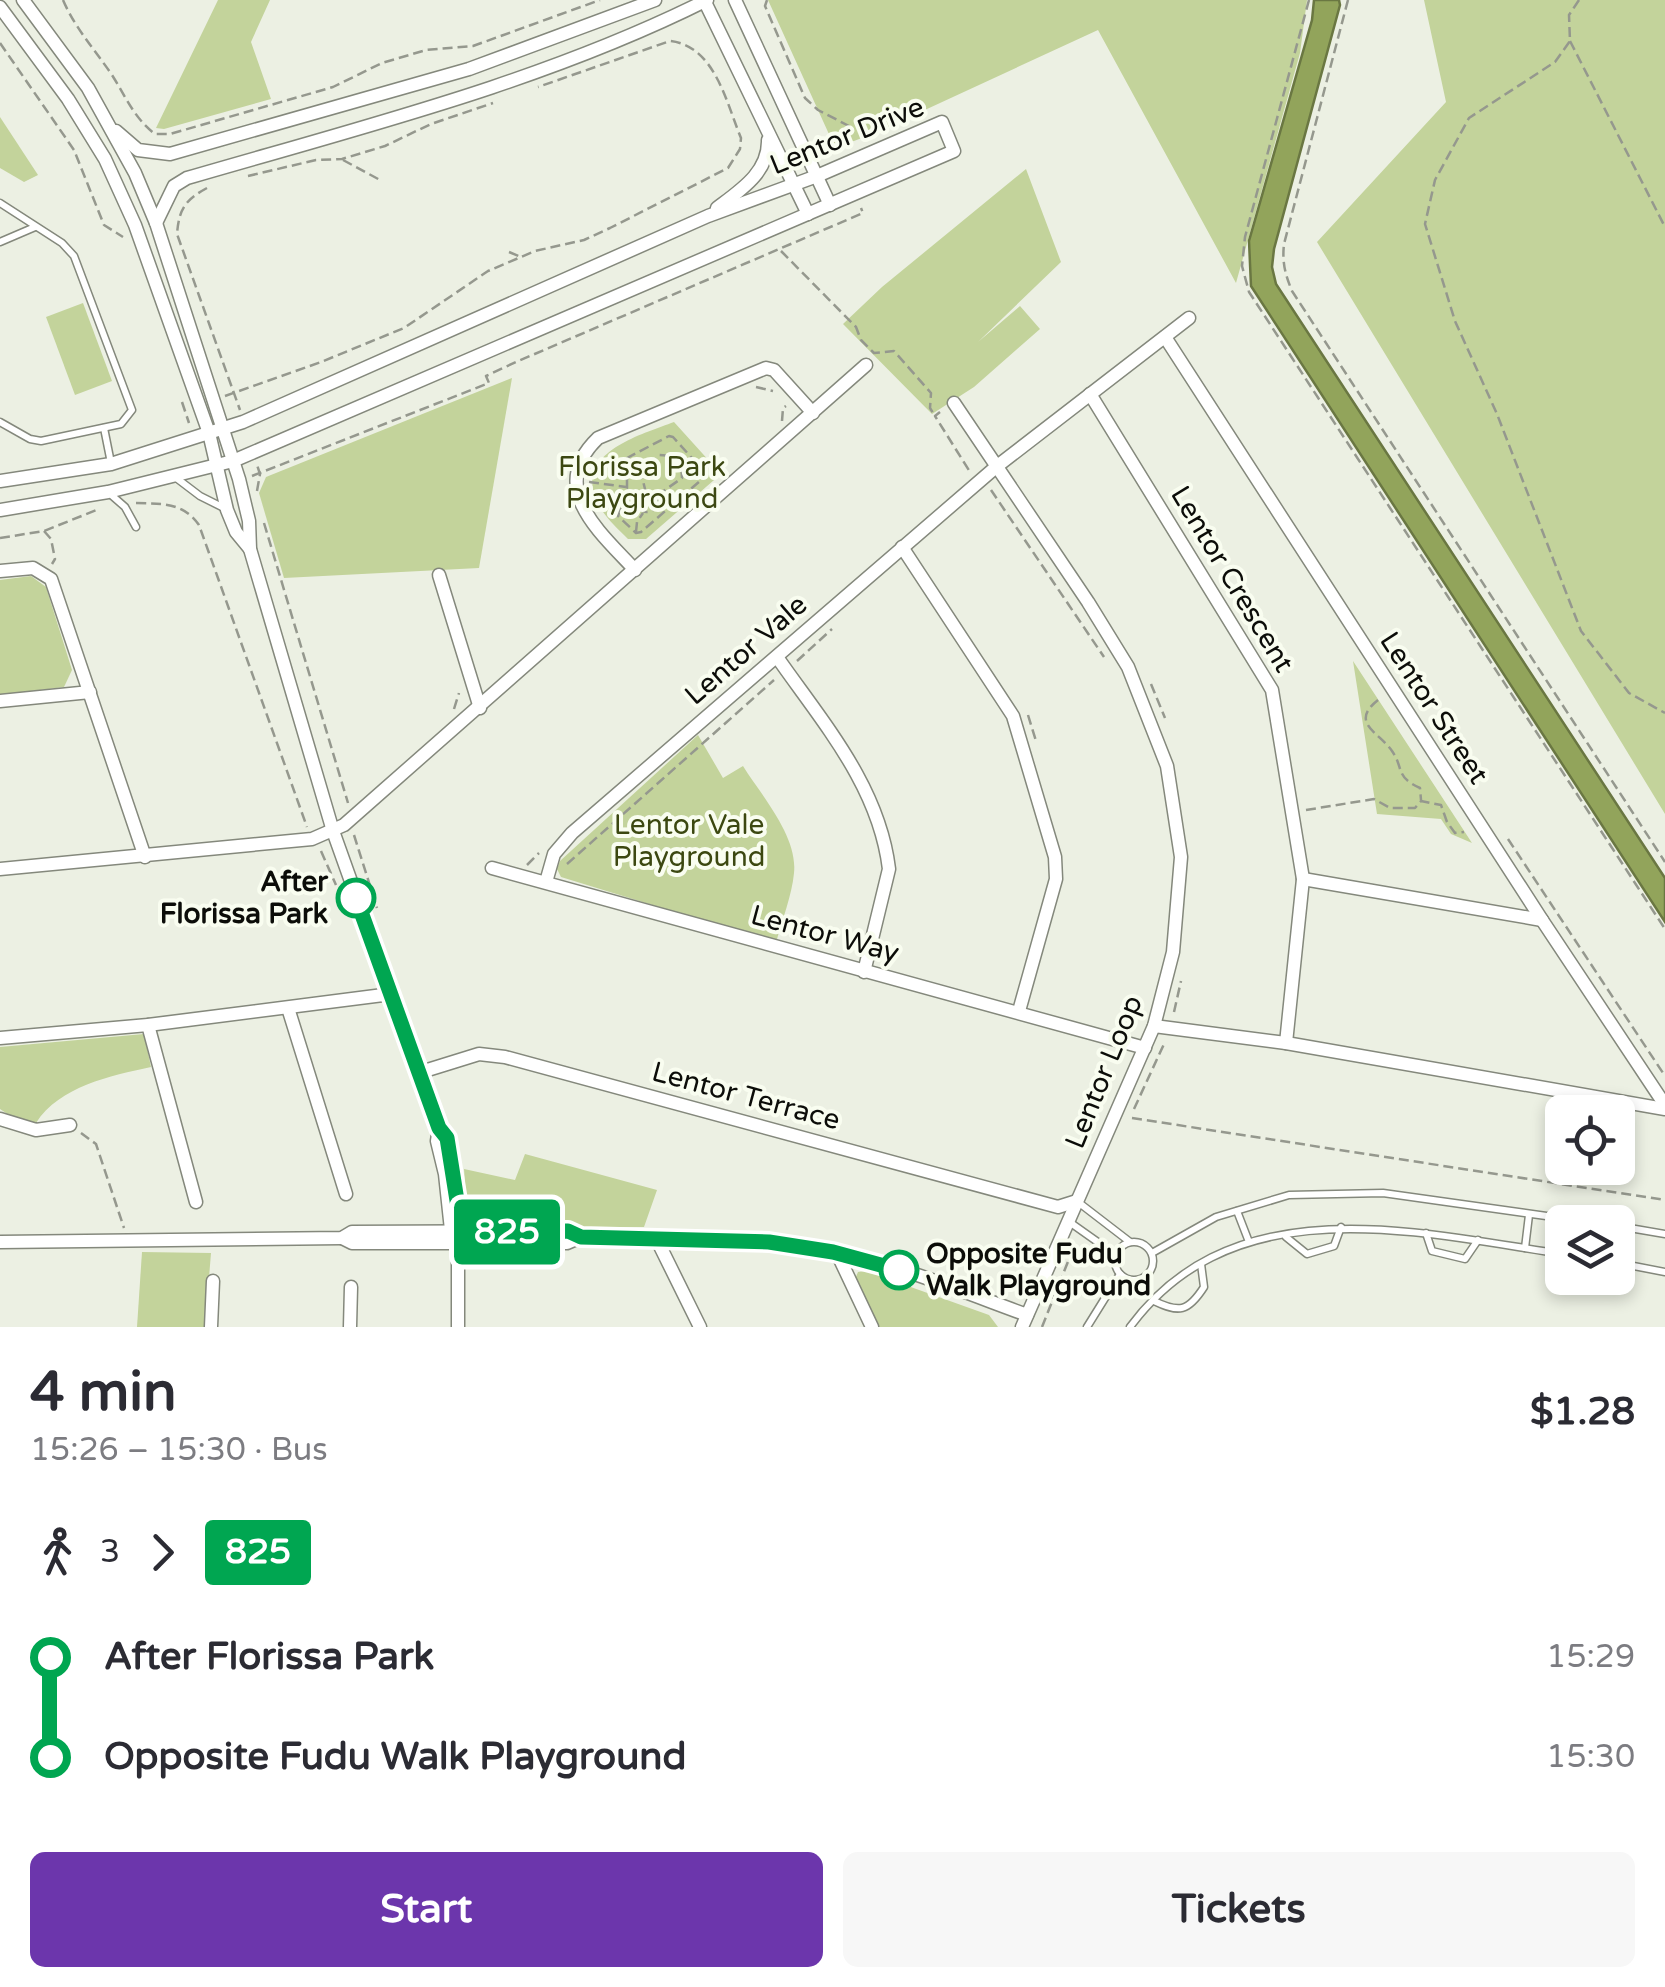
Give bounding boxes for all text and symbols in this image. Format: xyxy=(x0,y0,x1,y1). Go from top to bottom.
street label: Lentor Drive xyxy=(765,90,929,182)
park label: Florissa Park Playground xyxy=(558,450,726,516)
street label: Lentor Crescent xyxy=(1163,480,1301,679)
street label: Lentor Vale xyxy=(678,588,814,712)
street label: Lentor Street xyxy=(1372,626,1496,791)
park label: Lentor Vale Playground xyxy=(613,808,765,874)
place label: After Florissa Park xyxy=(160,865,329,931)
marker: After Florissa Park xyxy=(337,879,375,917)
street label: Lentor Way xyxy=(747,898,903,970)
street label: Lentor Loop xyxy=(1058,990,1150,1154)
street label: Lentor Terrace xyxy=(648,1055,844,1137)
map controls xyxy=(1545,1095,1635,1295)
button: locate xyxy=(1545,1095,1635,1185)
line badge: 825 xyxy=(450,1200,564,1264)
button: layers xyxy=(1545,1205,1635,1295)
text: 825 xyxy=(474,1211,540,1253)
place label: Opposite Fudu Walk Playground xyxy=(926,1237,1151,1303)
marker: Opposite Fudu Walk Playground xyxy=(880,1251,918,1289)
text: 4 min xyxy=(30,1360,177,1426)
text: $1.28 xyxy=(1530,1389,1635,1435)
text: 15:26 – 15:30 · Bus xyxy=(30,1431,328,1469)
icon: walk xyxy=(30,1525,85,1580)
icon: forward xyxy=(135,1525,190,1580)
text: 825 xyxy=(225,1531,291,1573)
text: 3 xyxy=(100,1533,120,1571)
text: After Florissa Park xyxy=(104,1634,434,1680)
text: 15:29 xyxy=(1546,1638,1635,1676)
text: Opposite Fudu Walk Playground xyxy=(104,1734,686,1780)
text: 15:30 xyxy=(1546,1738,1635,1776)
button: Start xyxy=(30,1852,823,1967)
button: Tickets xyxy=(843,1852,1635,1967)

